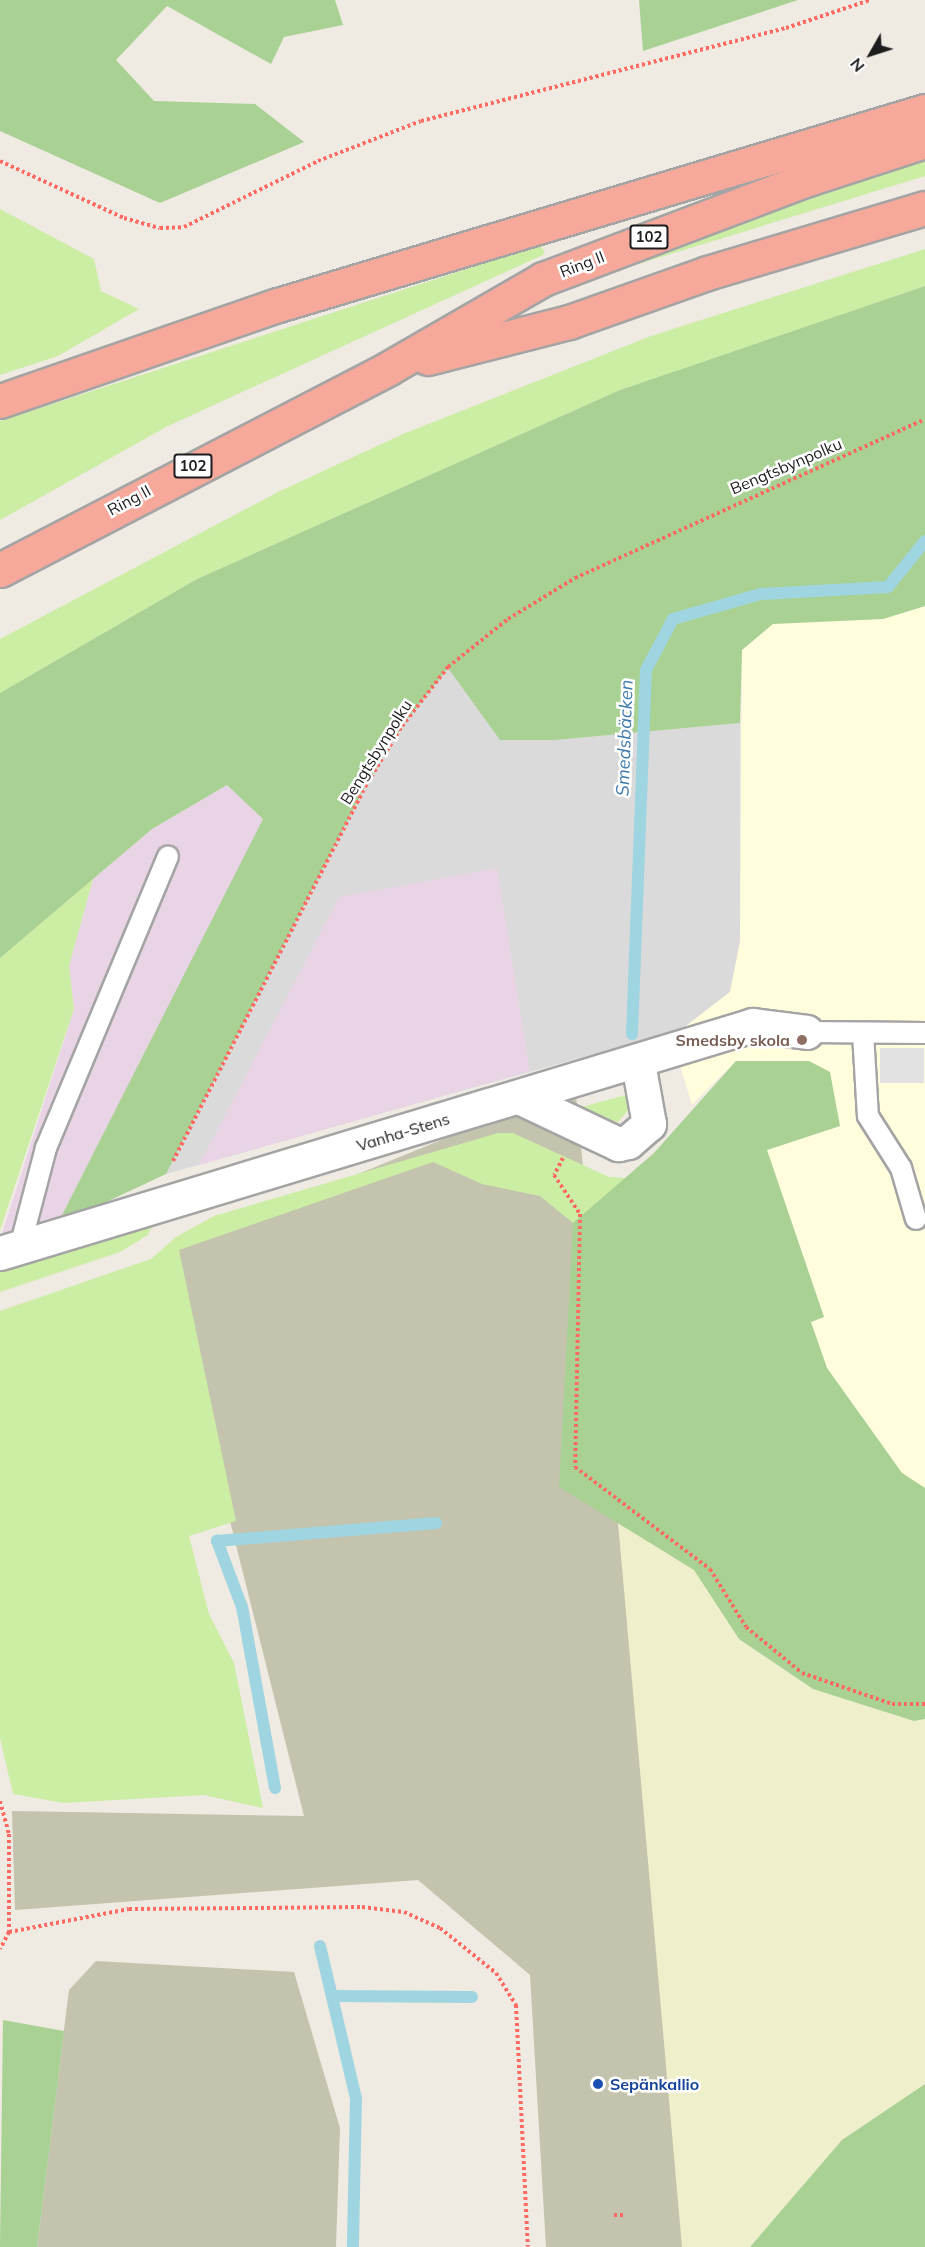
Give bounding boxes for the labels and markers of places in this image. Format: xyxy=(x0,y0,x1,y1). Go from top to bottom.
place label: Smedsby skola xyxy=(676,1030,790,1050)
marker: Smedsby skola xyxy=(795,1033,809,1047)
place label: Sepänkallio xyxy=(610,2074,699,2094)
marker: Sepänkallio xyxy=(591,2077,605,2091)

